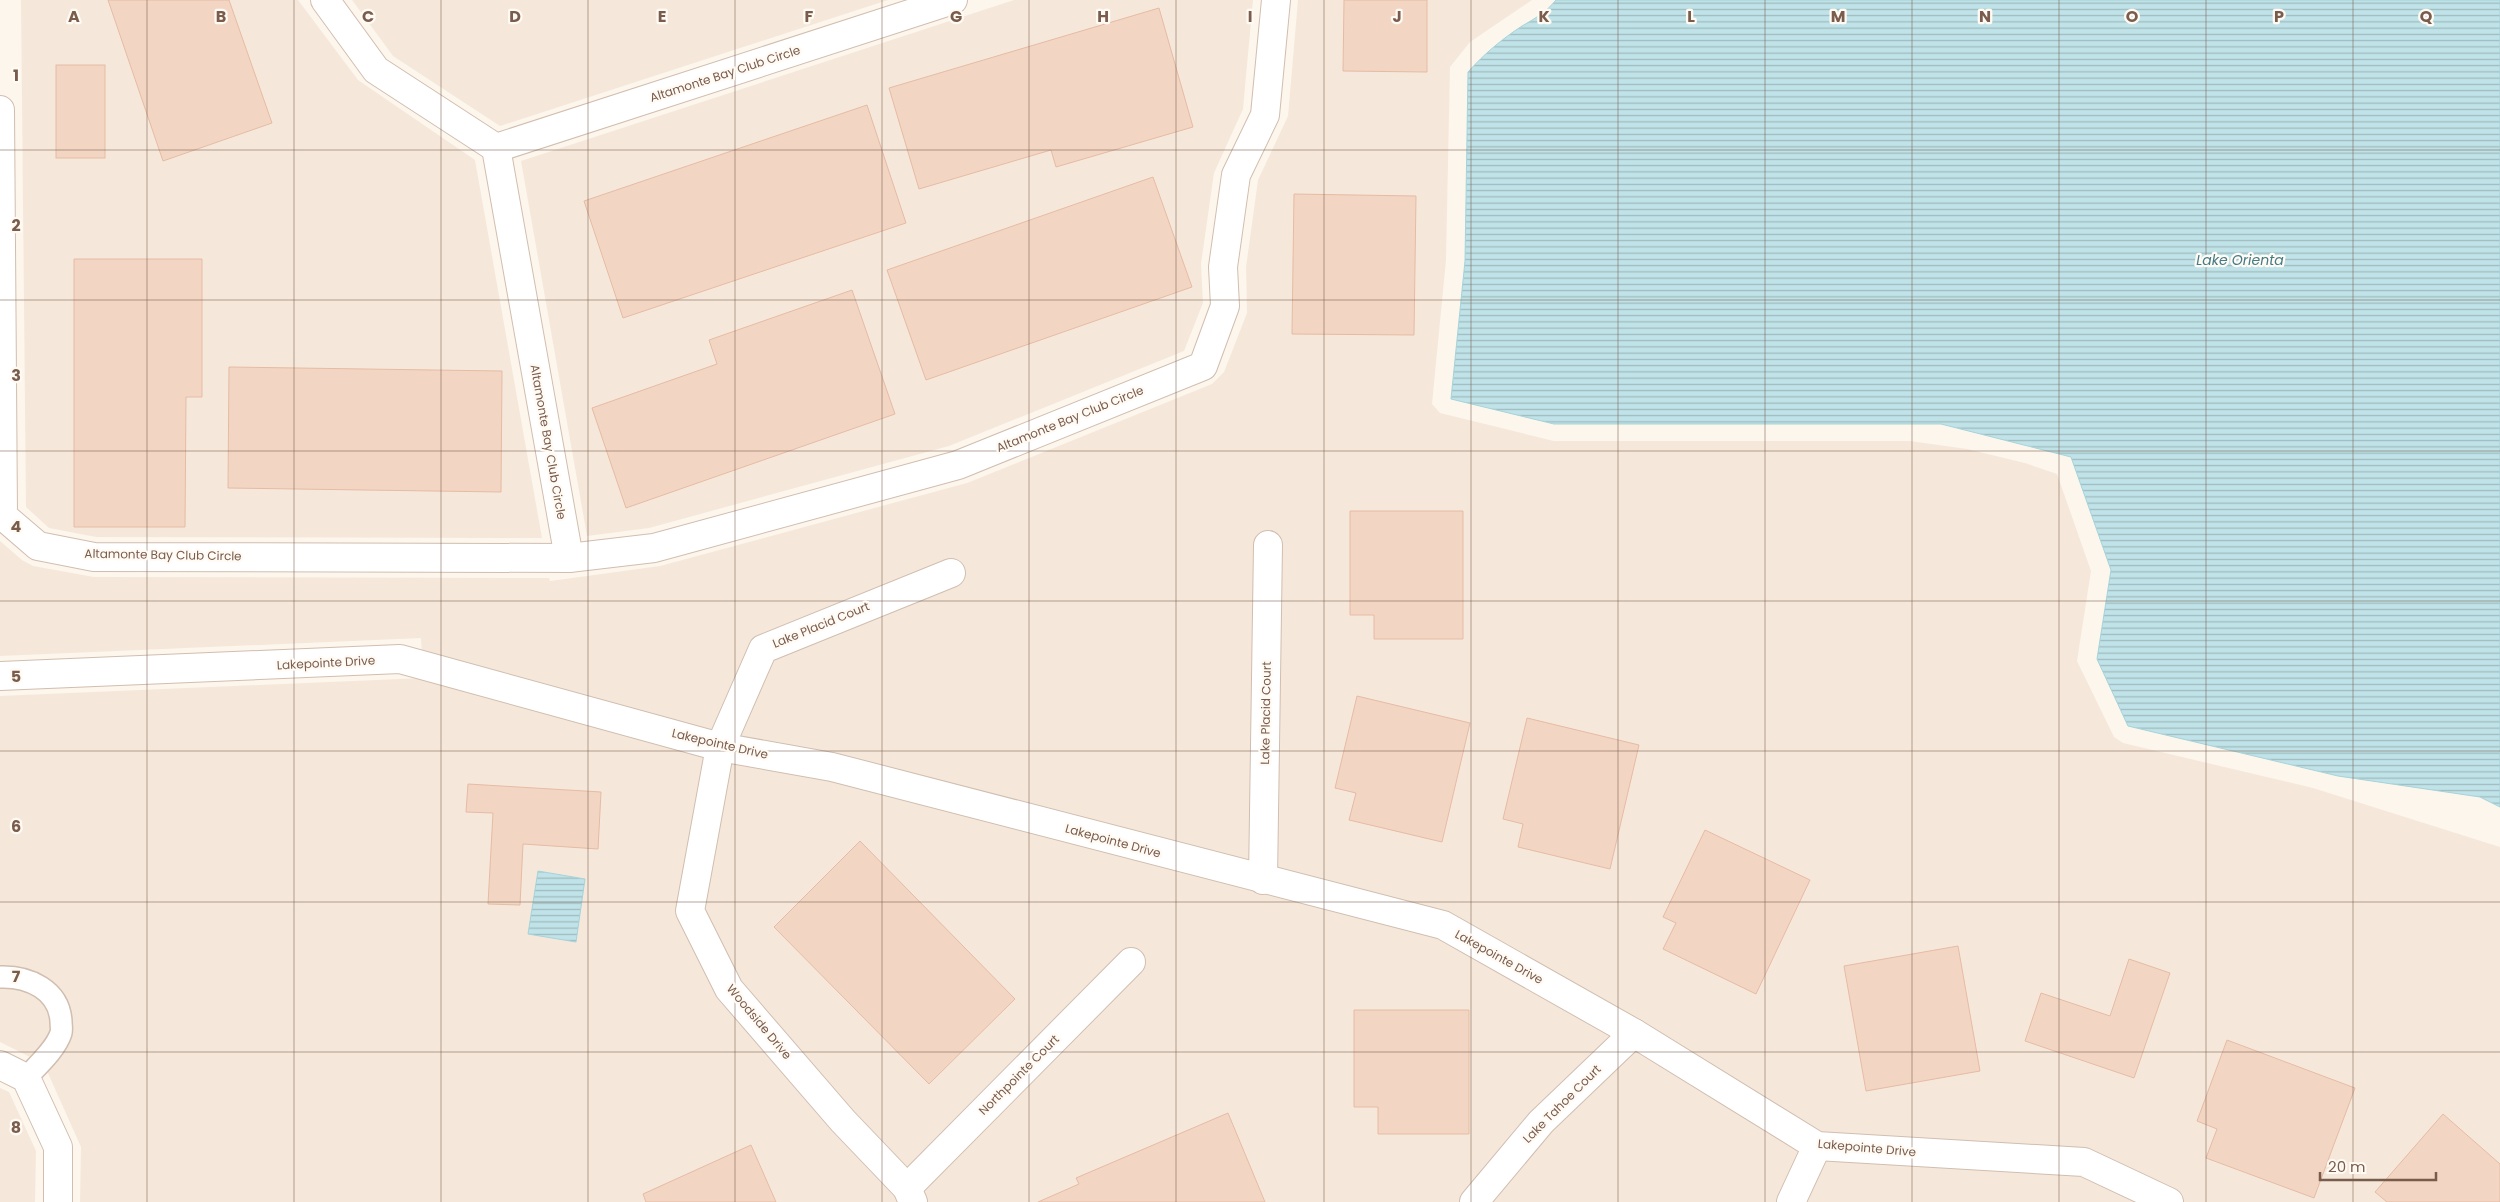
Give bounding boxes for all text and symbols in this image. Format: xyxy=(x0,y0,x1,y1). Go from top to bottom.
text: A xyxy=(68,5,80,28)
text: B xyxy=(216,5,226,28)
text: C xyxy=(362,5,374,28)
text: D xyxy=(509,5,521,28)
text: E xyxy=(658,5,666,28)
text: F xyxy=(805,5,814,28)
text: G xyxy=(950,5,962,28)
text: H xyxy=(1097,5,1109,28)
text: I xyxy=(1248,5,1252,28)
text: J xyxy=(1392,5,1402,28)
text: K xyxy=(1538,5,1550,28)
text: L xyxy=(1687,5,1695,28)
text: M xyxy=(1831,5,1845,28)
text: N xyxy=(1979,5,1991,28)
text: O xyxy=(2126,5,2139,28)
text: P xyxy=(2274,5,2284,28)
text: Q xyxy=(2420,5,2433,28)
street label: Altamonte Bay Club Circle xyxy=(647,41,802,106)
text: 1 xyxy=(13,64,19,87)
text: 2 xyxy=(11,214,21,237)
water label: Lake Orienta xyxy=(2196,250,2284,270)
street label: Altamonte Bay Club Circle xyxy=(526,363,571,521)
text: 3 xyxy=(11,364,21,387)
street label: Altamonte Bay Club Circle xyxy=(994,381,1146,456)
text: 4 xyxy=(11,515,22,538)
street label: Altamonte Bay Club Circle xyxy=(84,545,242,564)
street label: Lake Placid Court xyxy=(770,597,872,652)
street label: Lakepointe Drive xyxy=(276,651,376,674)
street label: Lake Placid Court xyxy=(1256,661,1275,765)
text: 5 xyxy=(11,665,21,688)
street label: Lakepointe Drive xyxy=(670,724,770,763)
text: 6 xyxy=(11,815,21,838)
street label: Lakepointe Drive xyxy=(1063,820,1163,861)
street label: Lakepointe Drive xyxy=(1452,925,1546,988)
text: 7 xyxy=(12,965,21,988)
street label: Woodside Drive xyxy=(723,980,796,1063)
street label: Northpointe Court xyxy=(975,1031,1063,1119)
street label: Lake Tahoe Court xyxy=(1519,1061,1604,1146)
text: 8 xyxy=(11,1116,21,1139)
street label: Lakepointe Drive xyxy=(1817,1135,1917,1160)
scale bar xyxy=(2320,1150,2436,1182)
text: 20 m xyxy=(2328,1156,2366,1177)

